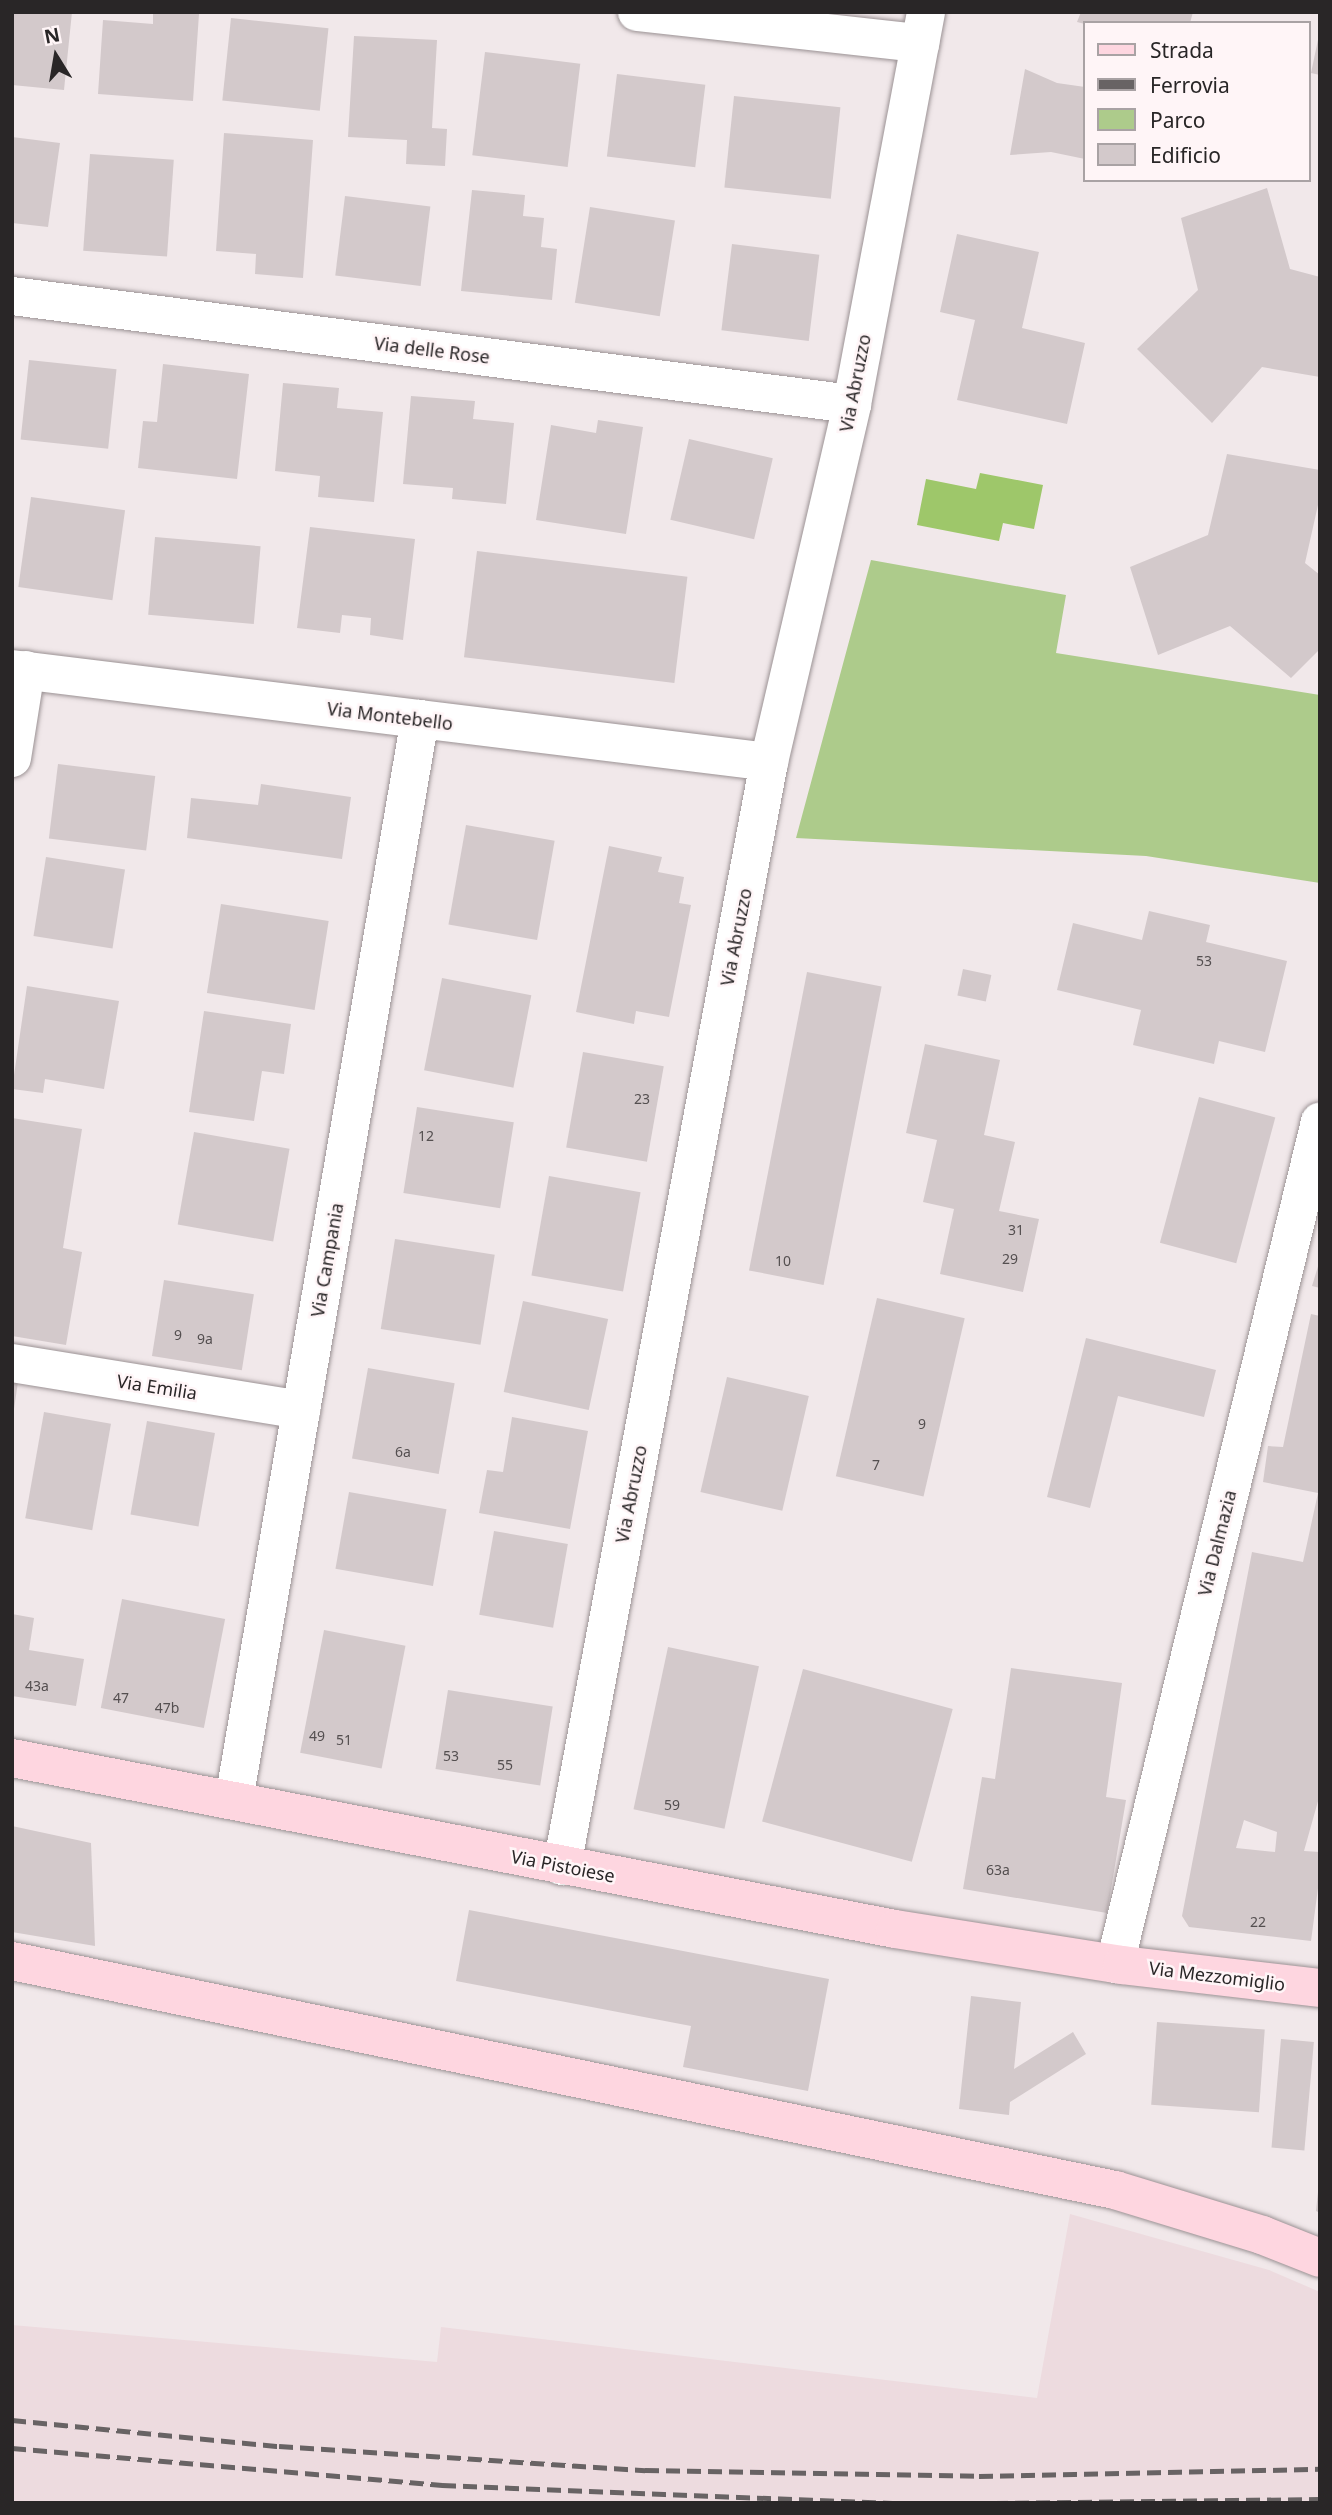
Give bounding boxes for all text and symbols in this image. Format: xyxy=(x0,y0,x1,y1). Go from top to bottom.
north arrow xyxy=(21,21,91,91)
text: N xyxy=(42,21,62,50)
legend xyxy=(1084,21,1311,182)
text: Strada xyxy=(1150,36,1214,64)
text: Ferrovia xyxy=(1150,71,1230,99)
text: Parco xyxy=(1150,106,1206,134)
text: Edificio xyxy=(1150,141,1221,169)
street label: Via delle Rose xyxy=(373,332,491,368)
street label: Via Abruzzo xyxy=(835,332,875,434)
street label: Via Montebello xyxy=(326,698,454,734)
street label: Via Abruzzo xyxy=(716,886,756,988)
house number: 53 xyxy=(1196,953,1212,969)
house number: 23 xyxy=(634,1091,650,1107)
house number: 12 xyxy=(418,1128,434,1144)
street label: Via Campania xyxy=(306,1201,348,1319)
house number: 31 xyxy=(1008,1222,1024,1238)
house number: 29 xyxy=(1002,1251,1018,1267)
house number: 10 xyxy=(775,1253,791,1269)
house number: 9 xyxy=(174,1327,182,1343)
house number: 9a xyxy=(197,1331,213,1347)
street label: Via Emilia xyxy=(115,1370,199,1404)
house number: 9 xyxy=(918,1416,926,1432)
street label: Via Abruzzo xyxy=(611,1443,651,1545)
house number: 6a xyxy=(395,1444,411,1460)
house number: 7 xyxy=(872,1457,880,1473)
street label: Via Dalmazia xyxy=(1193,1488,1241,1598)
house number: 43a xyxy=(25,1678,49,1694)
house number: 47 xyxy=(113,1690,129,1706)
house number: 47b xyxy=(155,1700,179,1716)
house number: 49 xyxy=(309,1728,325,1744)
house number: 51 xyxy=(336,1732,352,1748)
house number: 53 xyxy=(443,1748,459,1764)
house number: 55 xyxy=(497,1757,513,1773)
house number: 59 xyxy=(664,1797,680,1813)
street label: Via Pistoiese xyxy=(509,1845,617,1887)
house number: 63a xyxy=(986,1862,1010,1878)
house number: 22 xyxy=(1250,1914,1266,1930)
street label: Via Mezzomiglio xyxy=(1148,1957,1286,1995)

